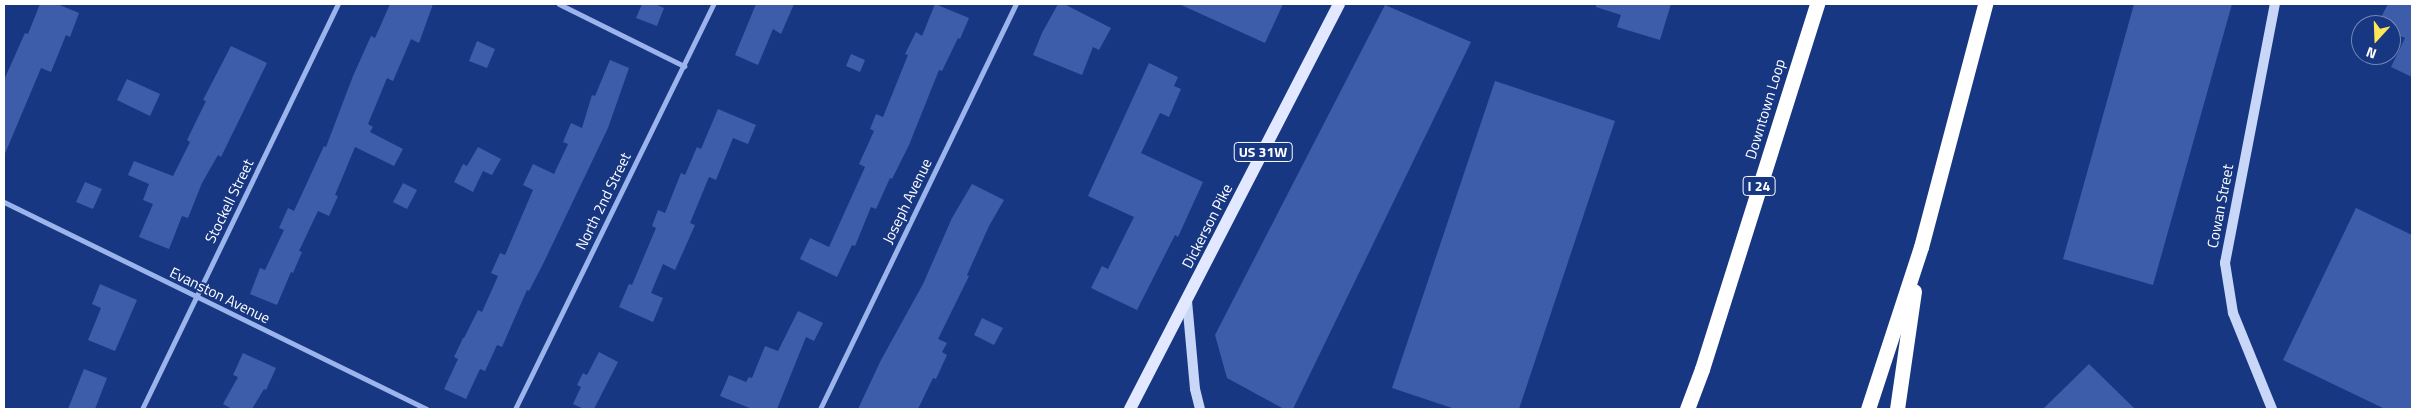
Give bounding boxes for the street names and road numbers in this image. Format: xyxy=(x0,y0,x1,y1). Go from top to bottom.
street label: Downtown Loop xyxy=(1741,57,1789,161)
road number: US 31W xyxy=(1233,140,1293,163)
street label: North 2nd Street xyxy=(572,149,634,253)
street label: Joseph Avenue xyxy=(879,155,935,247)
street label: Stockell Street xyxy=(201,156,257,246)
street label: Cowan Street xyxy=(2203,163,2237,249)
road number: I 24 xyxy=(1742,175,1776,198)
street label: Dickerson Pike xyxy=(1178,181,1236,271)
street label: Evanston Avenue xyxy=(167,263,273,327)

